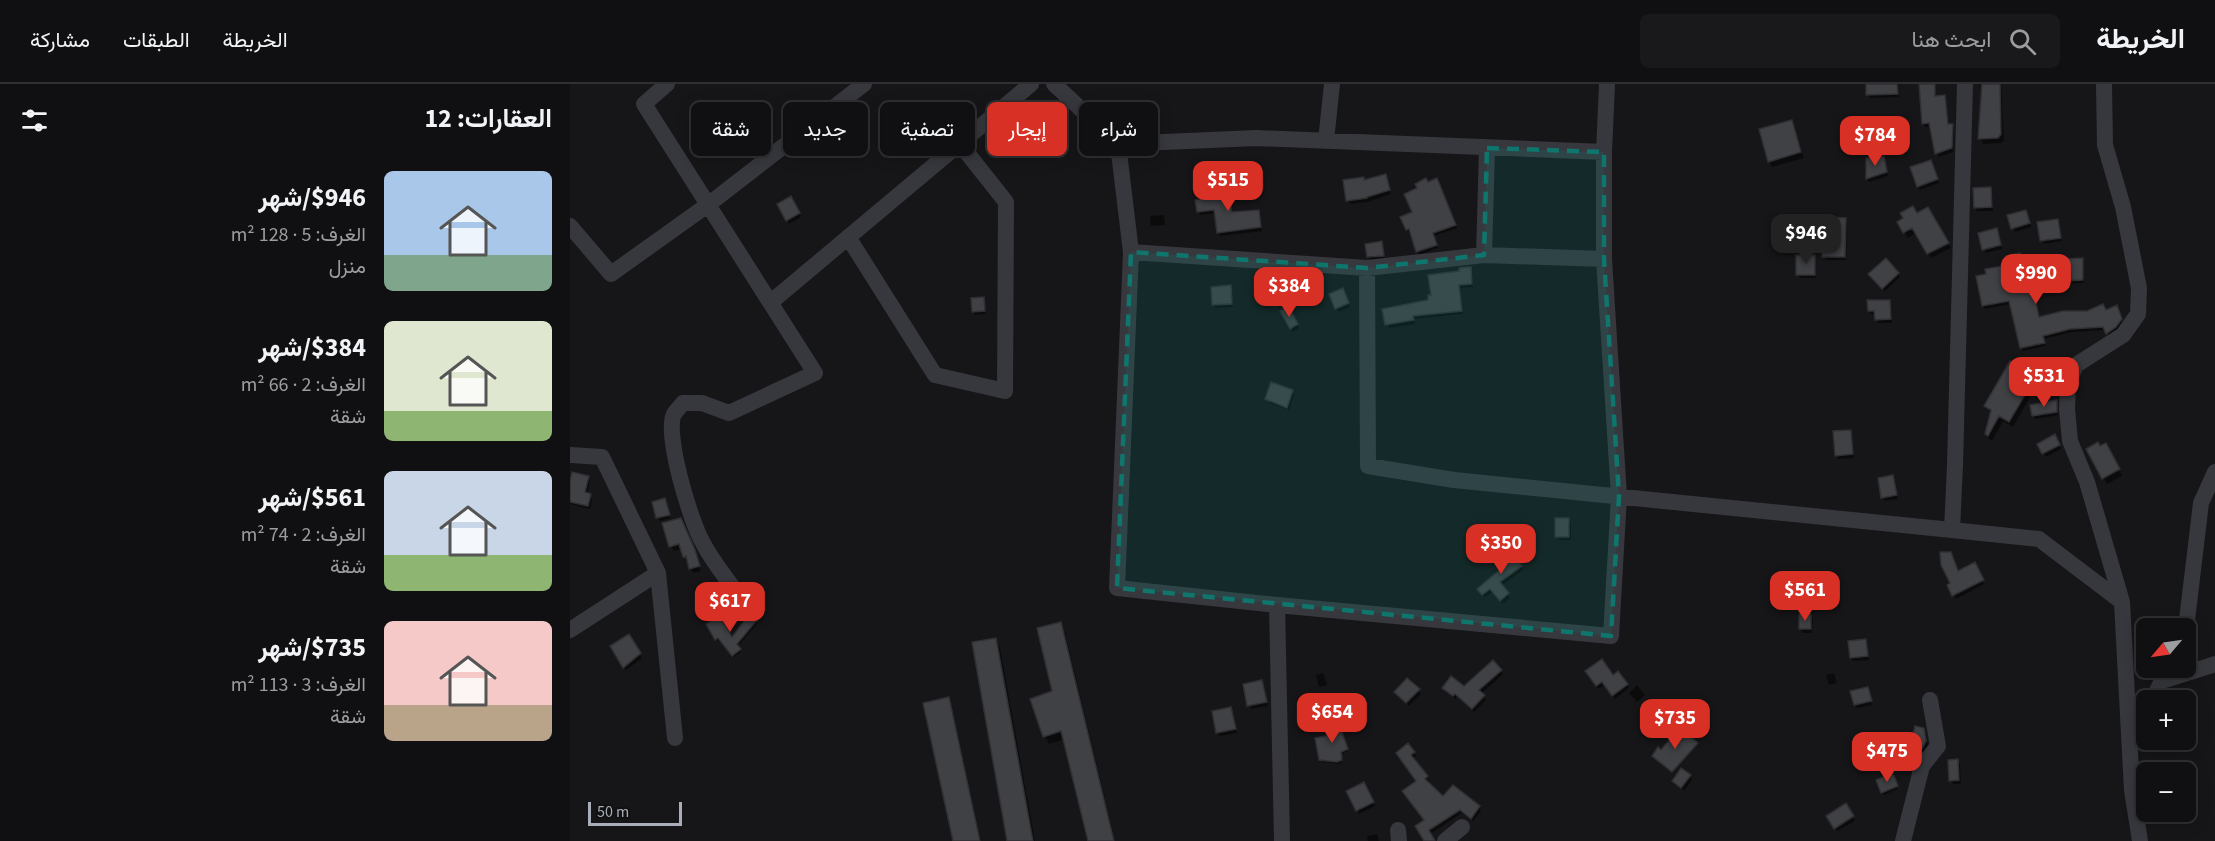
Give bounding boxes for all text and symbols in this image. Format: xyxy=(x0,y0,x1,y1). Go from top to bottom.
search box xyxy=(1640,14,2060,68)
text: الخريطة xyxy=(2096,19,2185,59)
text: ابحث هنا xyxy=(1911,24,1991,56)
text: مشاركة xyxy=(30,25,90,55)
text: الطبقات xyxy=(123,25,190,55)
text: الخريطة xyxy=(223,25,288,55)
icon: search xyxy=(2006,25,2039,58)
text: العقارات: 12 xyxy=(424,100,552,137)
chip: شقة xyxy=(691,102,771,156)
chip: جديد xyxy=(783,102,868,156)
chip: تصفية xyxy=(880,102,975,156)
chip: إيجار xyxy=(987,102,1067,156)
chip: شراء xyxy=(1079,102,1158,156)
icon: filters xyxy=(18,104,51,137)
pin: $784 xyxy=(1839,116,1911,167)
text: $784 xyxy=(1854,121,1896,149)
pin: $515 xyxy=(1192,161,1264,212)
text: $515 xyxy=(1207,166,1249,194)
text: $946/شهر xyxy=(258,179,366,216)
icon: home xyxy=(432,195,504,267)
pin: $946 xyxy=(1770,214,1842,265)
text: $946 xyxy=(1785,219,1827,247)
text: الغرف: 5 · 128 m² xyxy=(231,221,366,249)
text: منزل xyxy=(329,253,366,281)
pin: $990 xyxy=(2000,254,2072,305)
text: $990 xyxy=(2015,259,2057,287)
pin: $384 xyxy=(1253,267,1325,318)
text: $384 xyxy=(1268,272,1310,300)
text: $384/شهر xyxy=(258,329,366,366)
icon: home xyxy=(432,345,504,417)
pin: $531 xyxy=(2008,357,2080,408)
text: $531 xyxy=(2023,362,2065,390)
text: الغرف: 2 · 66 m² xyxy=(241,371,366,399)
text: شقة xyxy=(330,403,366,431)
text: $561/شهر xyxy=(258,479,366,516)
icon: home xyxy=(432,495,504,567)
text: الغرف: 2 · 74 m² xyxy=(241,521,366,549)
pin: $350 xyxy=(1465,524,1537,575)
text: $350 xyxy=(1480,529,1522,557)
text: شقة xyxy=(330,553,366,581)
pin: $561 xyxy=(1769,571,1841,622)
text: $561 xyxy=(1784,576,1826,604)
pin: $617 xyxy=(694,582,766,633)
text: $617 xyxy=(709,587,751,615)
north arrow xyxy=(2136,618,2196,678)
map controls xyxy=(2136,618,2196,822)
text: $735/شهر xyxy=(258,629,366,666)
icon: home xyxy=(432,645,504,717)
text: الغرف: 3 · 113 m² xyxy=(231,671,366,699)
button: + xyxy=(2136,690,2196,750)
pin: $654 xyxy=(1296,693,1368,744)
text: $654 xyxy=(1311,698,1353,726)
pin: $735 xyxy=(1639,699,1711,750)
text: شقة xyxy=(330,703,366,731)
text: $735 xyxy=(1654,704,1696,732)
pin: $475 xyxy=(1851,732,1923,783)
text: $475 xyxy=(1866,737,1908,765)
button: − xyxy=(2136,762,2196,822)
scale bar xyxy=(588,799,682,826)
text: 50 m xyxy=(597,801,629,823)

